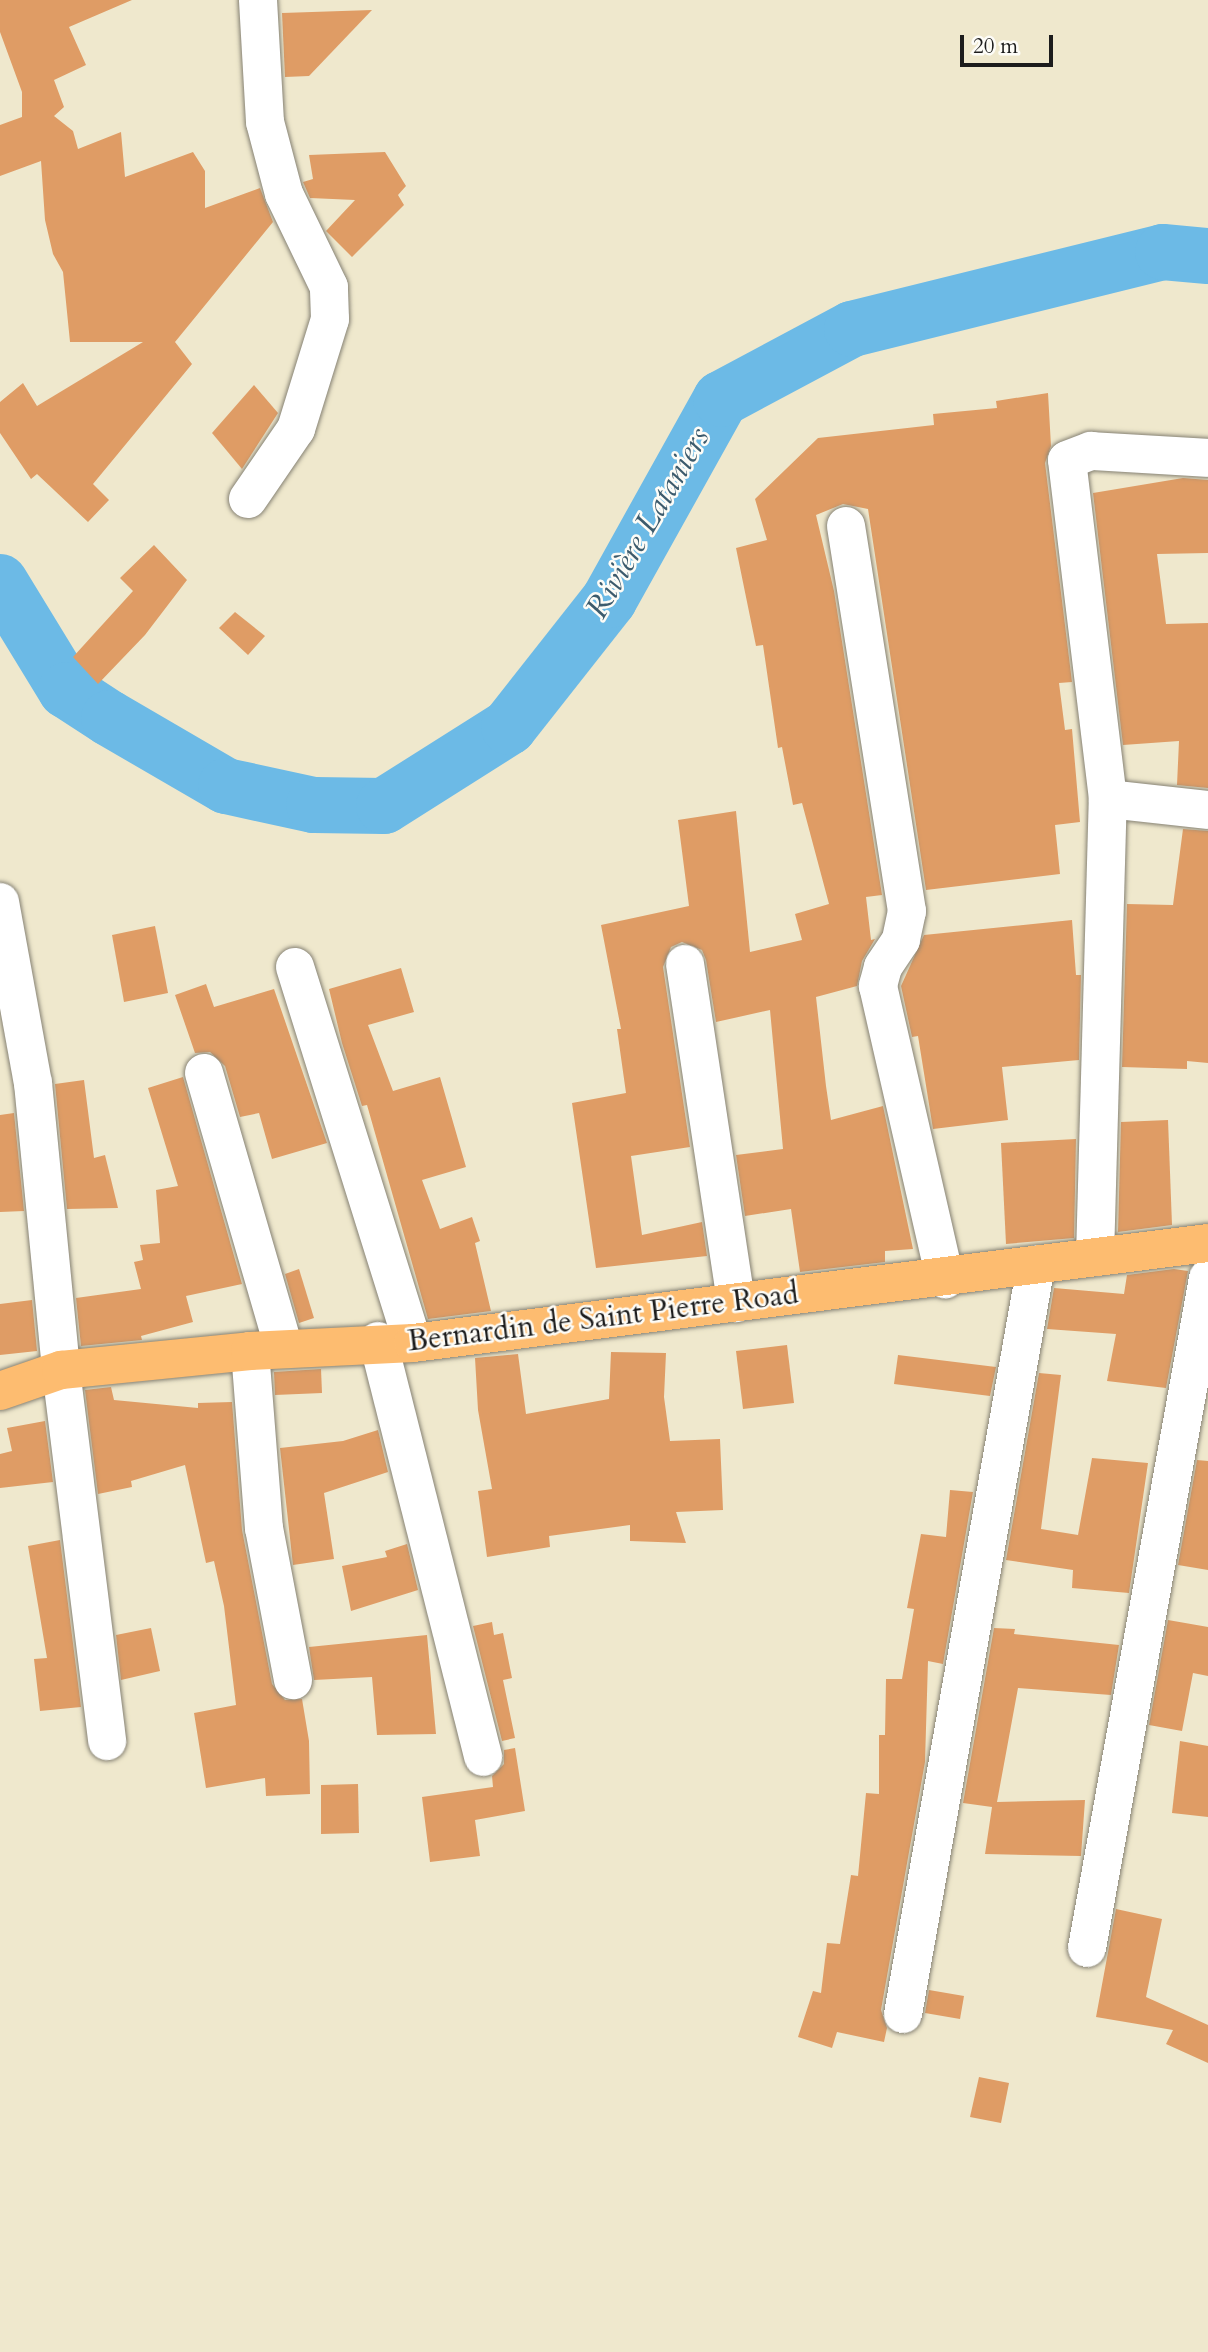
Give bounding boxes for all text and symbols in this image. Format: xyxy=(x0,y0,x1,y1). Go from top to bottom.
scale bar xyxy=(963,21,1056,65)
text: 20 m xyxy=(973,32,1018,61)
water label: Rivière Lataniers xyxy=(578,421,718,625)
street label: Bernardin de Saint Pierre Road xyxy=(406,1276,800,1360)

